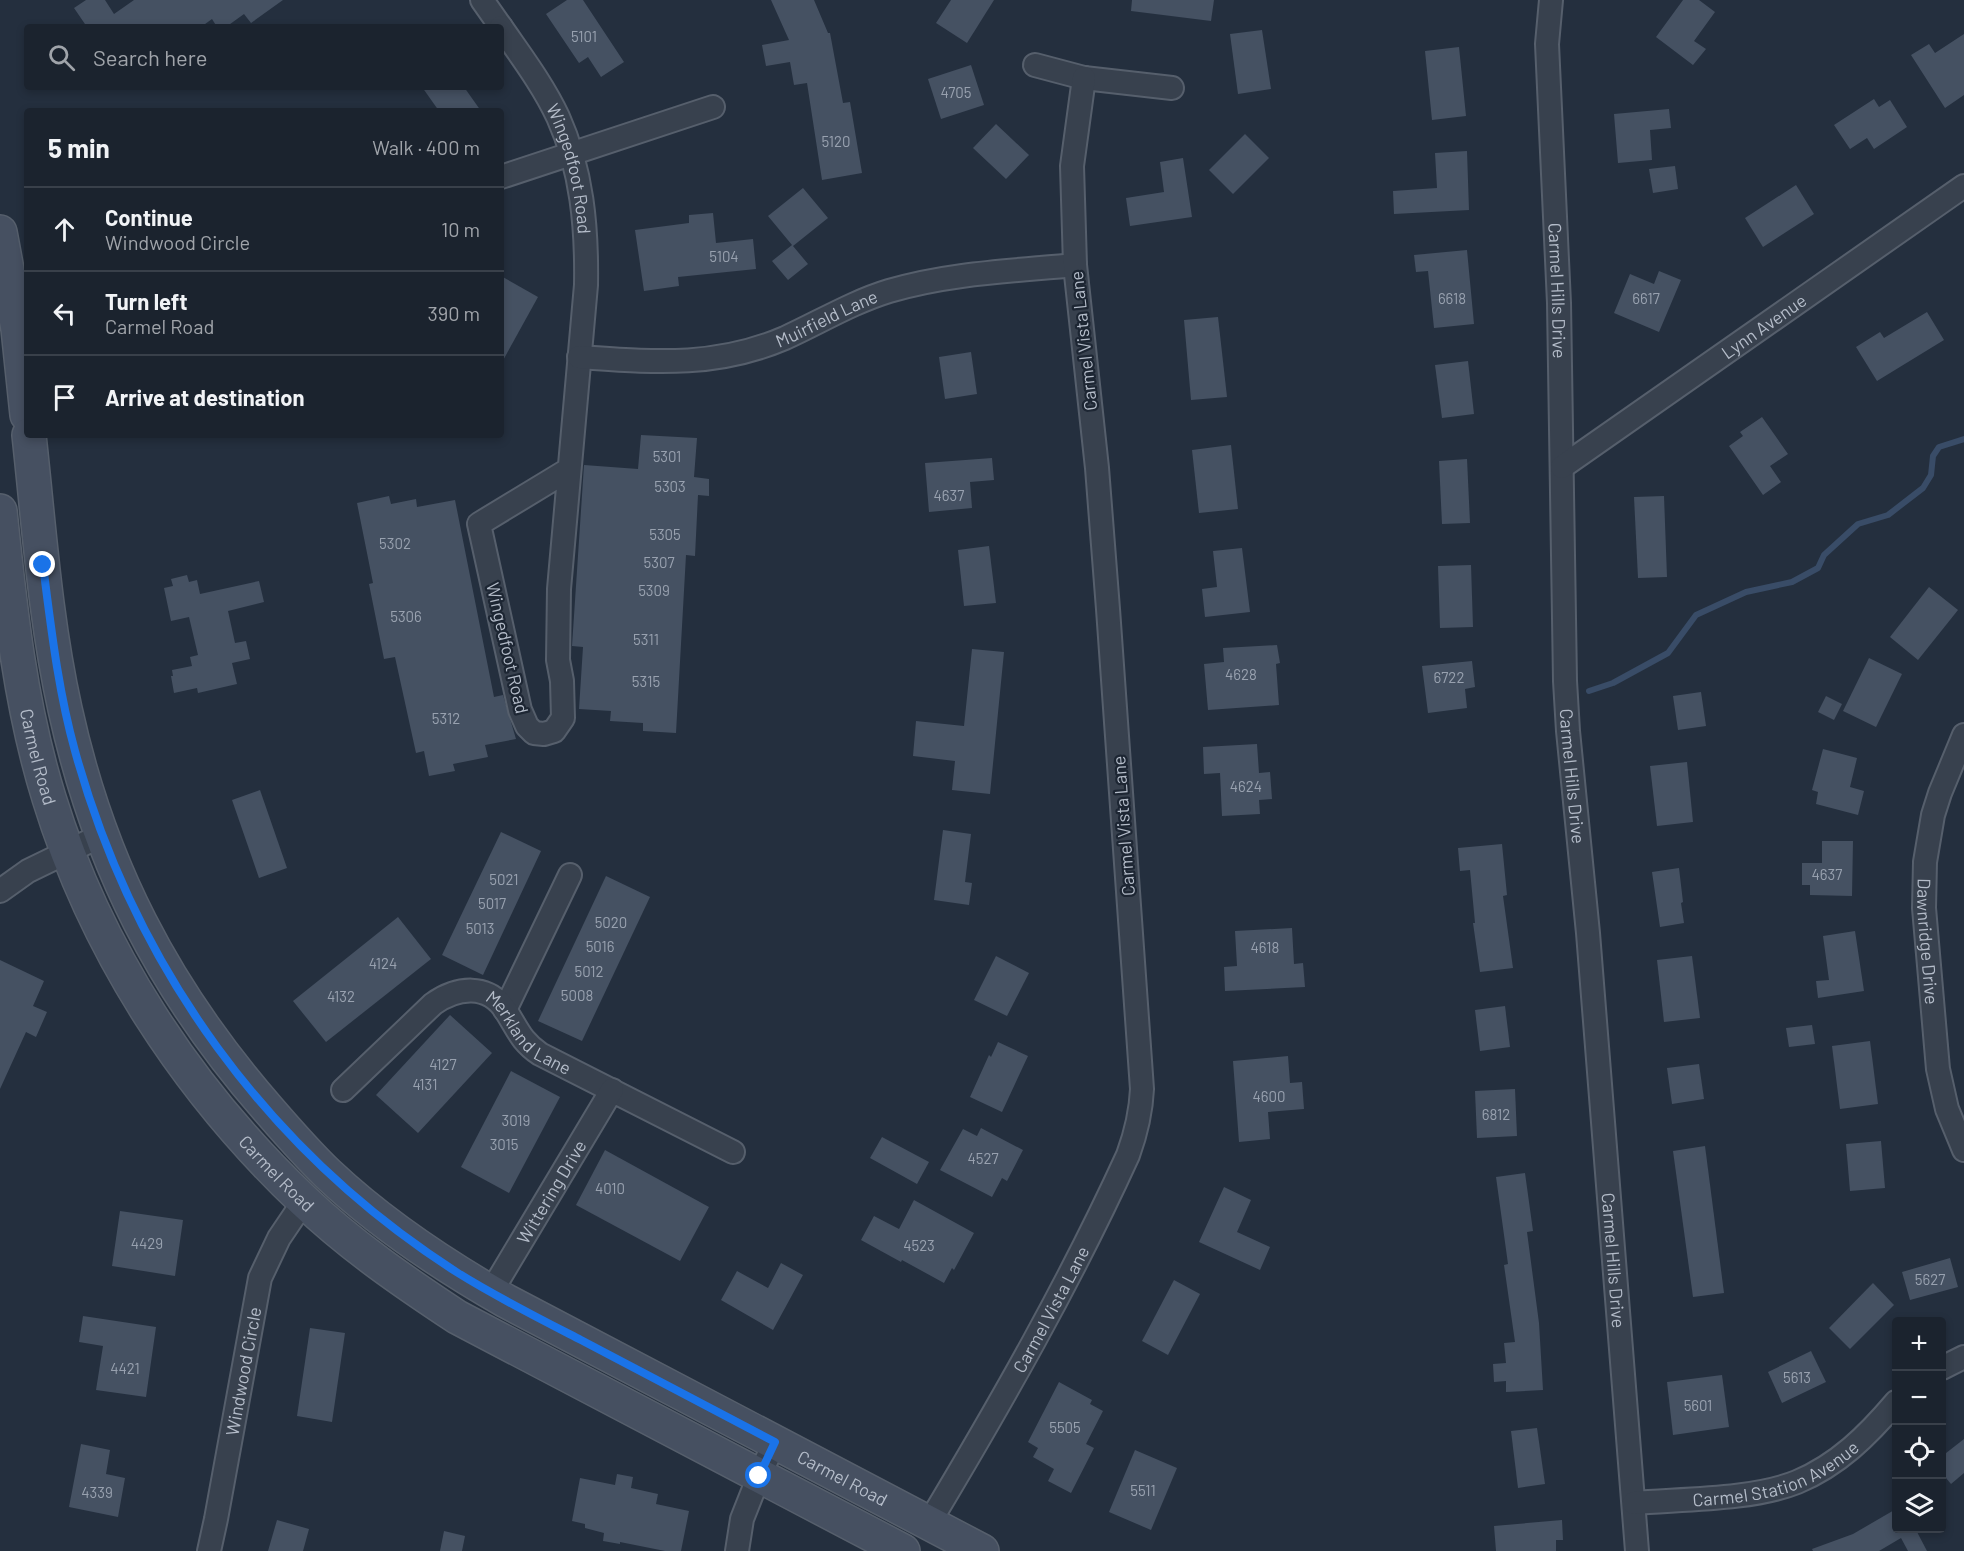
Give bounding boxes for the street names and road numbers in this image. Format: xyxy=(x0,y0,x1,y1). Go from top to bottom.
street label: Wingedfoot Road xyxy=(542,100,596,235)
street label: Carmel Hills Drive xyxy=(1544,222,1571,359)
street label: Carmel Vista Lane xyxy=(1065,270,1101,412)
street label: Muirfield Lane xyxy=(772,285,880,352)
street label: Lynn Avenue xyxy=(1717,289,1810,363)
street label: Wingedfoot Road xyxy=(482,580,534,716)
street label: Carmel Road xyxy=(16,707,61,808)
street label: Carmel Hills Drive xyxy=(1556,708,1590,845)
street label: Carmel Vista Lane xyxy=(1107,755,1139,897)
street label: Dawnridge Drive xyxy=(1913,878,1943,1005)
street label: Merkland Lane xyxy=(482,985,575,1079)
street label: Carmel Road xyxy=(235,1130,319,1216)
street label: Wittering Drive xyxy=(512,1136,591,1248)
street label: Carmel Hills Drive xyxy=(1598,1192,1630,1329)
street label: Carmel Vista Lane xyxy=(1008,1242,1093,1376)
street label: Windwood Circle xyxy=(220,1305,266,1437)
street label: Carmel Station Avenue xyxy=(1692,1436,1863,1510)
street label: Carmel Road xyxy=(794,1445,891,1510)

